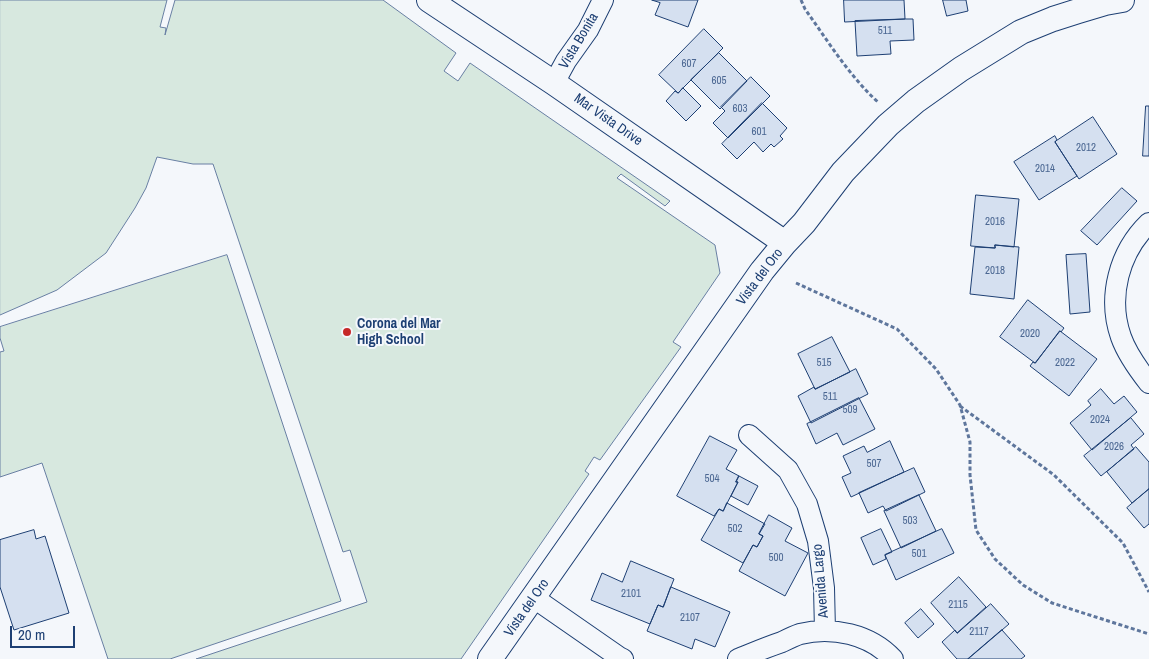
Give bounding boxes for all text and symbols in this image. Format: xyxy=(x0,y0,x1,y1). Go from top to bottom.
street label: Vista Bonita xyxy=(556,10,602,72)
house number: 511 xyxy=(878,24,892,38)
house number: 607 xyxy=(681,57,697,71)
house number: 605 xyxy=(711,74,727,88)
street label: Mar Vista Drive xyxy=(571,90,645,150)
house number: 603 xyxy=(732,102,748,116)
house number: 601 xyxy=(751,125,767,139)
house number: 2012 xyxy=(1076,141,1096,155)
house number: 2014 xyxy=(1035,162,1055,176)
house number: 2016 xyxy=(985,215,1005,229)
street label: Vista del Oro xyxy=(733,245,787,309)
house number: 2018 xyxy=(985,264,1005,278)
place label: Corona del Mar High School xyxy=(357,316,441,348)
marker: Corona del Mar High School xyxy=(341,326,353,338)
house number: 2020 xyxy=(1020,327,1040,341)
house number: 515 xyxy=(816,356,832,370)
house number: 2022 xyxy=(1055,356,1075,370)
house number: 511 xyxy=(823,390,837,404)
house number: 509 xyxy=(842,403,858,417)
house number: 2024 xyxy=(1090,413,1110,427)
house number: 2026 xyxy=(1104,440,1124,454)
house number: 507 xyxy=(866,457,882,471)
house number: 504 xyxy=(704,472,720,486)
house number: 503 xyxy=(902,514,918,528)
house number: 502 xyxy=(727,522,743,536)
street label: Avenida Largo xyxy=(809,543,833,619)
house number: 501 xyxy=(911,547,927,561)
house number: 500 xyxy=(768,551,784,565)
street label: Vista del Oro xyxy=(501,576,553,640)
house number: 2101 xyxy=(621,587,641,601)
house number: 2115 xyxy=(948,598,968,612)
house number: 2107 xyxy=(680,611,700,625)
scale bar xyxy=(12,616,78,648)
text: 20 m xyxy=(18,624,45,645)
house number: 2117 xyxy=(969,625,989,639)

